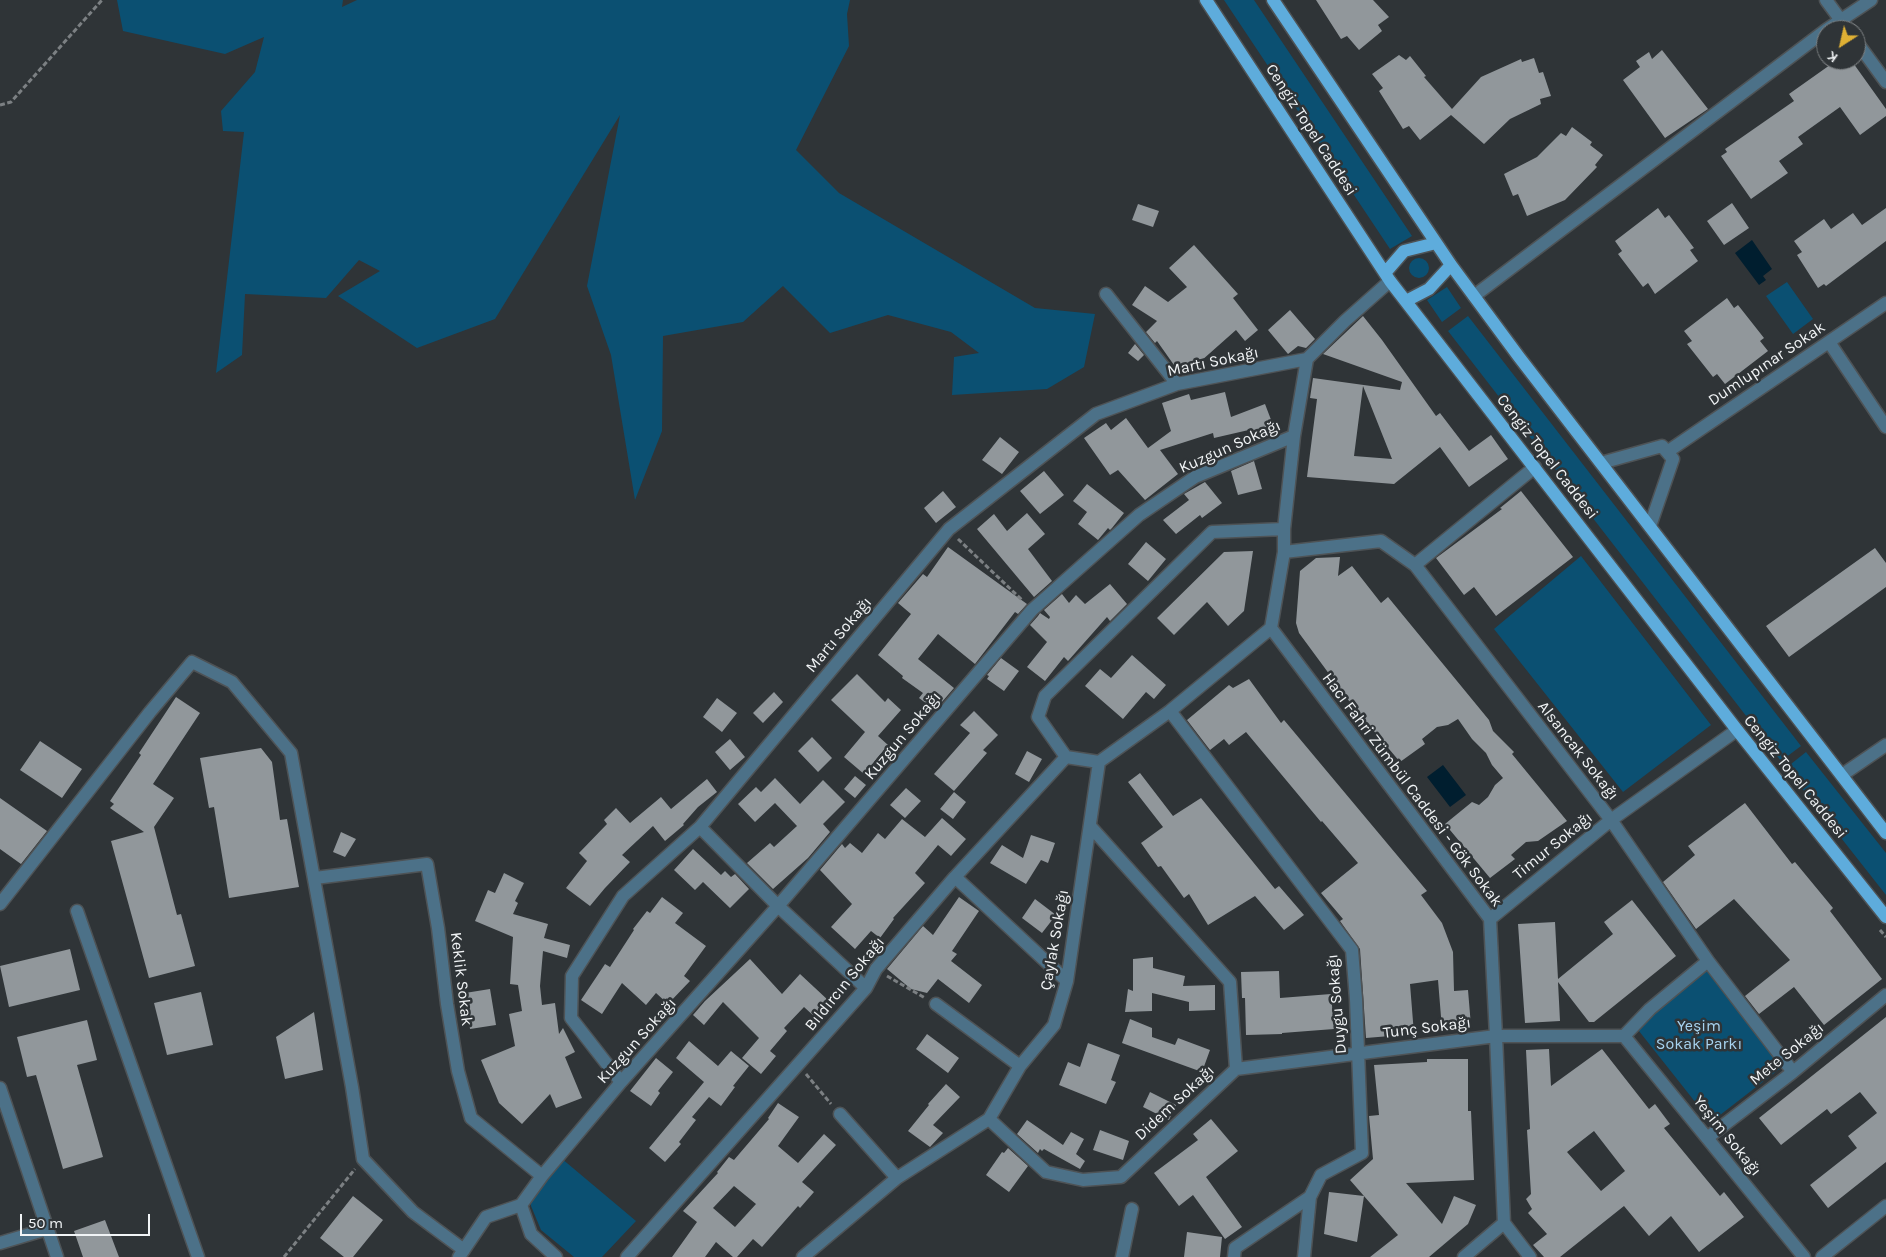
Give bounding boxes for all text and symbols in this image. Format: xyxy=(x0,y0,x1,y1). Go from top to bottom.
north arrow xyxy=(1816,20,1866,70)
text: K xyxy=(1824,47,1841,66)
street label: Cengiz Topel Caddesi xyxy=(1261,61,1361,199)
street label: Dumlupınar Sokak xyxy=(1705,318,1829,410)
street label: Martı Sokağı xyxy=(1166,343,1260,381)
street label: Cengiz Topel Caddesi xyxy=(1492,391,1602,523)
street label: Kuzgun Sokağı xyxy=(1176,416,1284,478)
street label: Martı Sokağı xyxy=(802,593,876,677)
street label: Hacı Fahri Zümbül Caddesi - Gök Sokak xyxy=(1318,669,1506,911)
street label: Kuzgun Sokağı xyxy=(861,688,945,784)
street label: Alsancak Sokağı xyxy=(1533,698,1623,804)
street label: Cengiz Topel Caddesi xyxy=(1739,711,1851,843)
street label: Timur Sokağı xyxy=(1509,808,1597,884)
street label: Çaylak Sokağı xyxy=(1037,888,1073,992)
street label: Keklik Sokak xyxy=(446,931,476,1027)
street label: Bıldırcın Sokağı xyxy=(801,933,889,1035)
street label: Duygu Sokağı xyxy=(1323,953,1351,1055)
street label: Kuzgun Sokağı xyxy=(593,994,681,1088)
street label: Tunç Sokağı xyxy=(1382,1013,1472,1043)
park label: Yeşim Sokak Parkı xyxy=(1656,1016,1742,1054)
street label: Mete Sokağı xyxy=(1746,1018,1828,1090)
street label: Didem Sokağı xyxy=(1131,1061,1219,1145)
street label: Yeşim Sokağı xyxy=(1689,1092,1765,1180)
scale bar xyxy=(22,1204,152,1236)
text: 50 m xyxy=(28,1214,63,1232)

